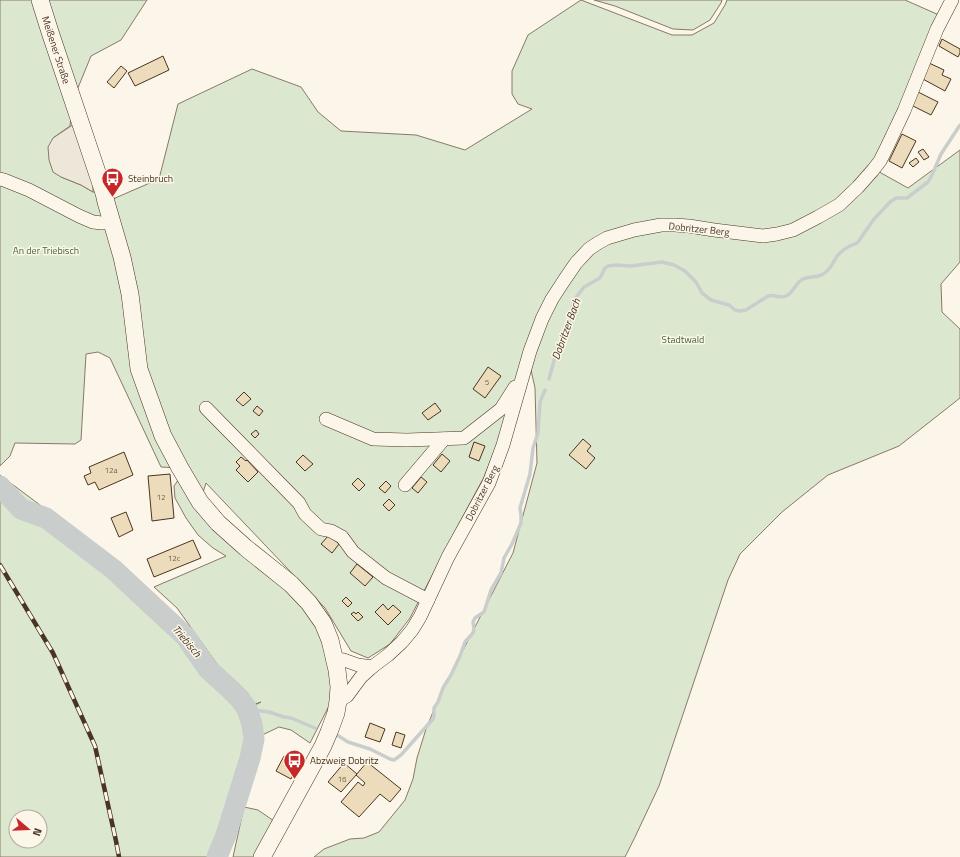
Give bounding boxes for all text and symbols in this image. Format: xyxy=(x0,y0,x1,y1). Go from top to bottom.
street label: Meißener Straße xyxy=(38,14,74,86)
bus stop icon: Steinbruch xyxy=(99,165,125,198)
place label: Steinbruch xyxy=(128,171,173,186)
street label: Dobritzer Berg xyxy=(668,218,730,240)
park label: An der Triebisch xyxy=(13,243,79,258)
water label: Dobritzer Bach xyxy=(548,296,585,362)
park label: Stadtwald xyxy=(662,332,704,347)
house number: 5 xyxy=(485,376,490,388)
street label: Dobritzer Berg xyxy=(461,462,503,524)
house number: 12a xyxy=(105,464,117,476)
house number: 12 xyxy=(157,491,165,503)
house number: 12c xyxy=(168,552,181,564)
water label: Triebisch xyxy=(169,621,206,661)
bus stop icon: Abzweig Dobritz xyxy=(281,747,307,780)
place label: Abzweig Dobritz xyxy=(310,753,379,768)
house number: 16 xyxy=(338,773,347,785)
north arrow xyxy=(8,809,48,849)
text: N xyxy=(29,826,46,838)

